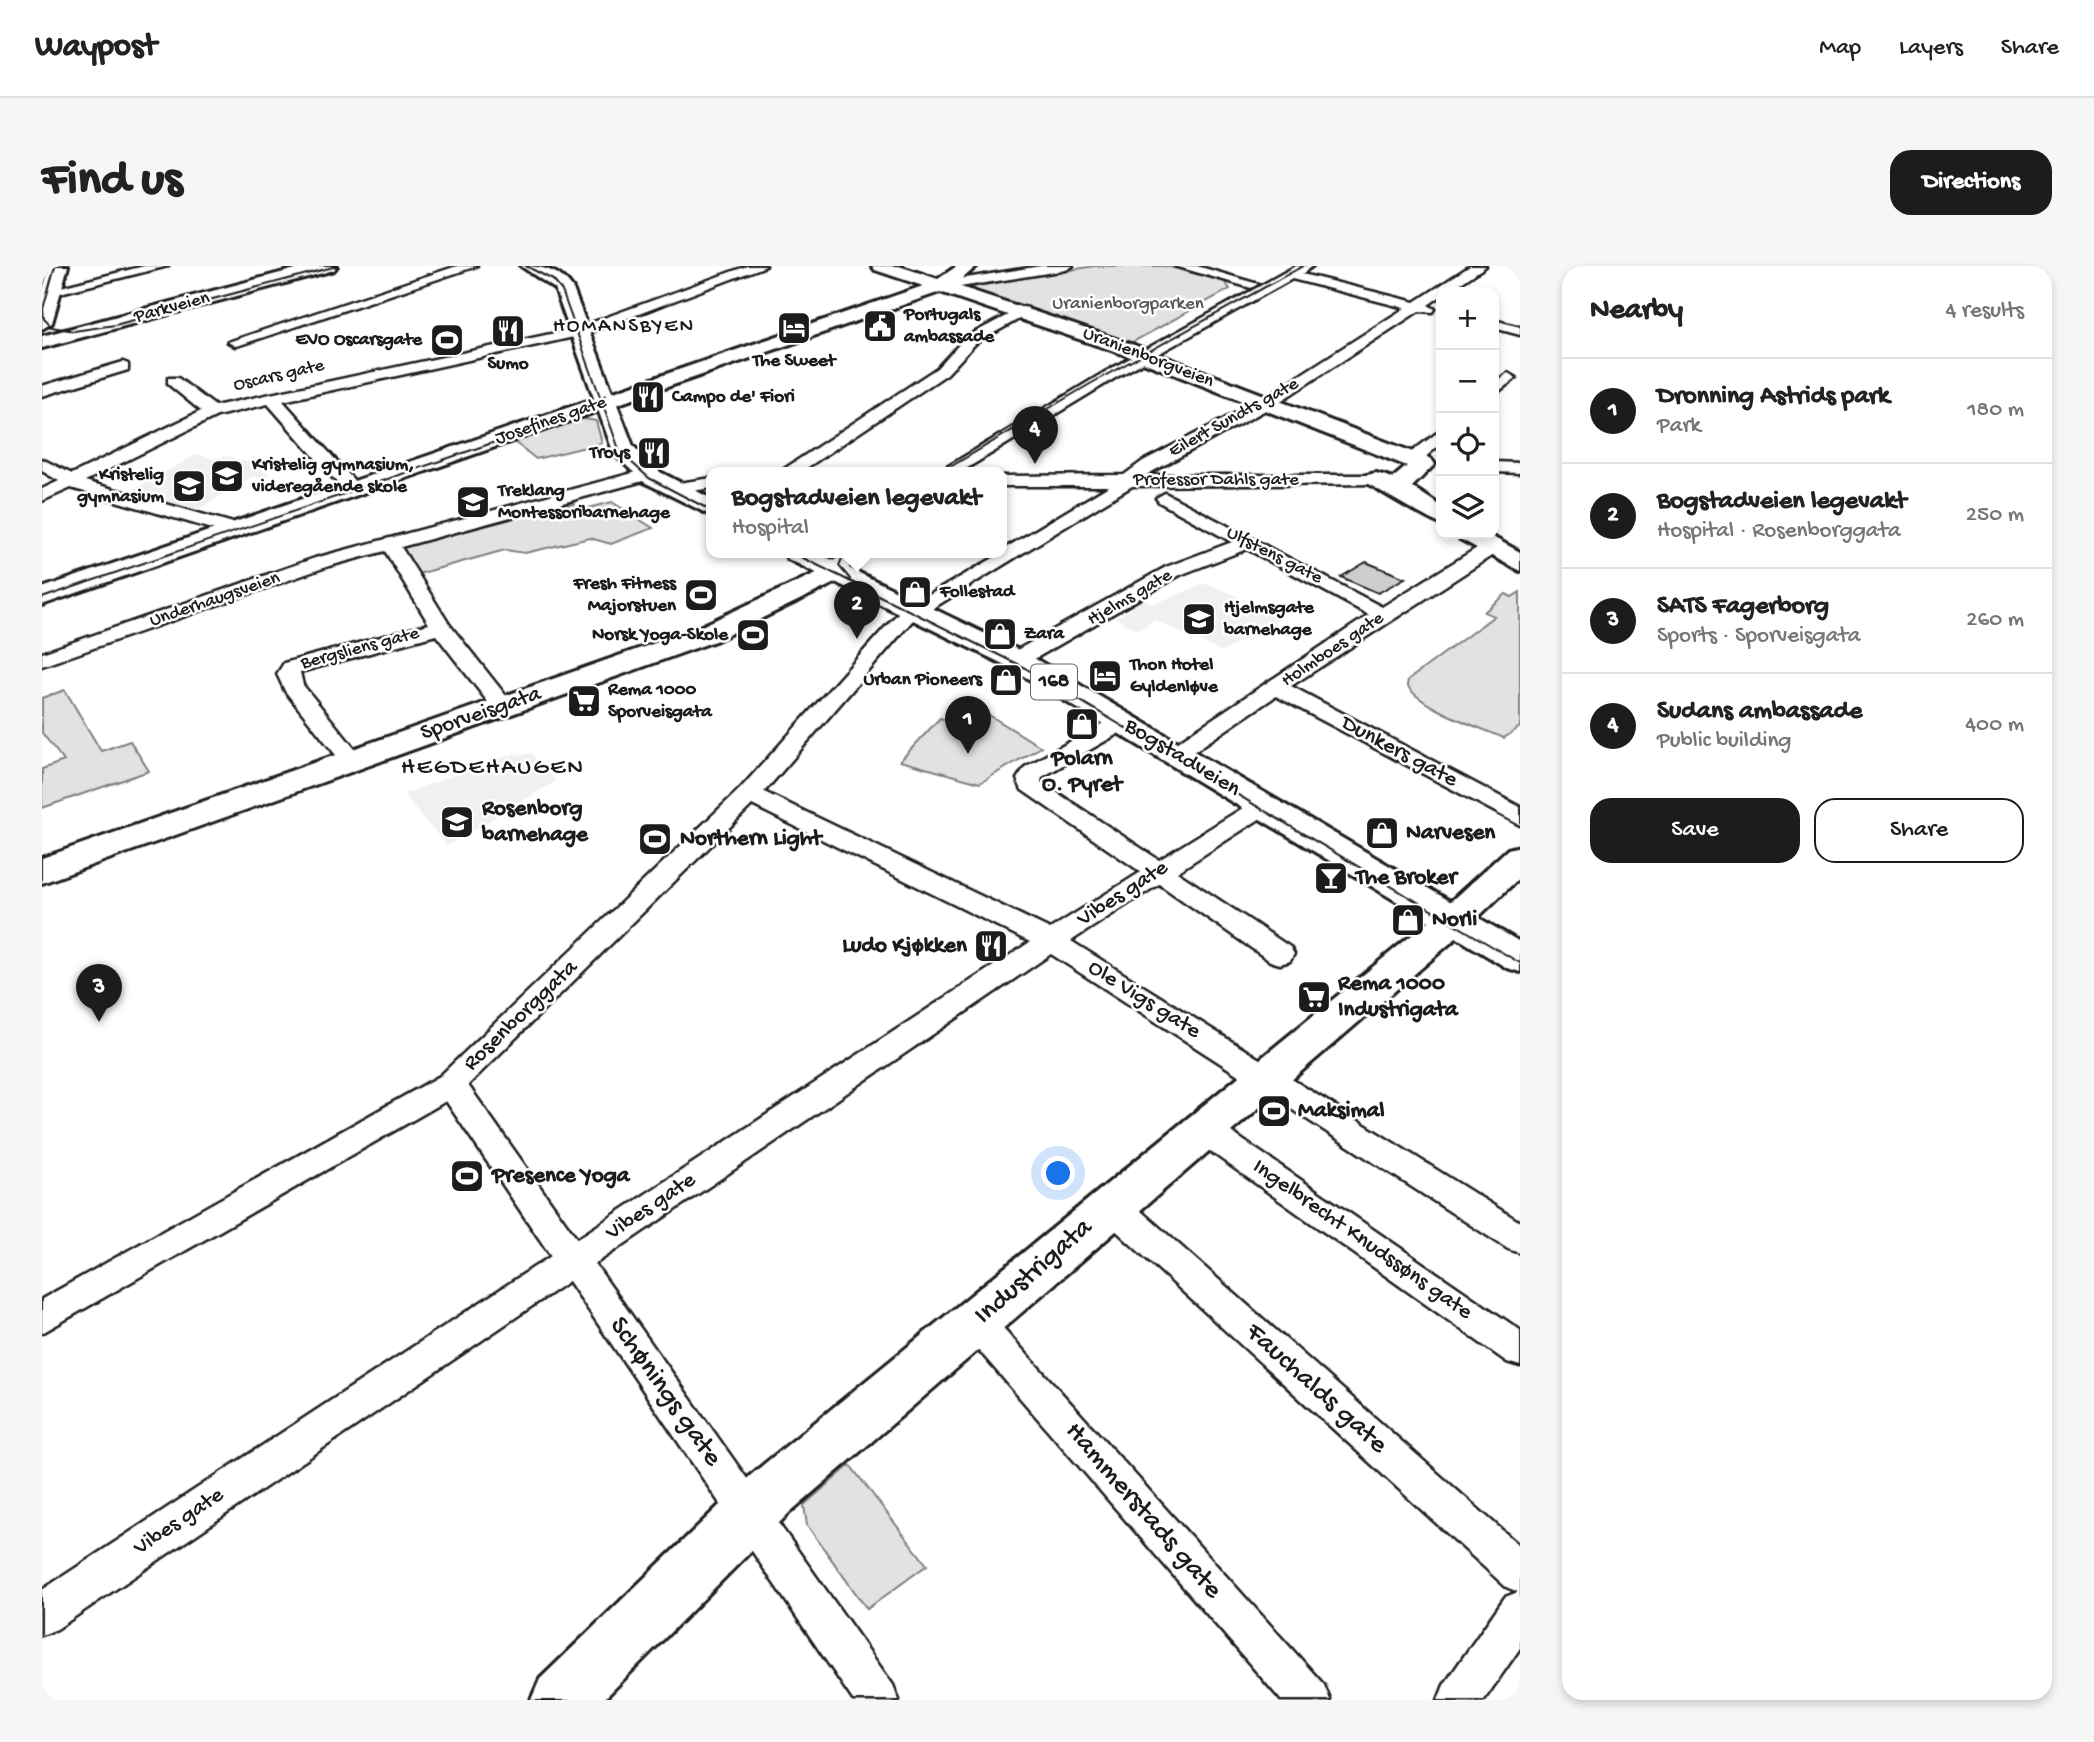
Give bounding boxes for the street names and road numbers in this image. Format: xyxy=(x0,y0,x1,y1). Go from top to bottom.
street label: Parkveien xyxy=(131,287,212,329)
street label: Uranienborgveien xyxy=(1079,322,1217,394)
street label: Oscars gate xyxy=(231,354,327,398)
street label: Eilert Sundts gate xyxy=(1165,373,1303,463)
street label: Josefines gate xyxy=(492,391,610,451)
street label: Professor Dahls gate xyxy=(1132,469,1299,492)
street label: Ulfstens gate xyxy=(1222,522,1326,590)
street label: Hjelms gate xyxy=(1083,564,1177,632)
street label: Underhaugsveien xyxy=(147,567,283,633)
street label: Holmboes gate xyxy=(1277,607,1389,693)
street label: Bergsliens gate xyxy=(297,622,422,676)
road number: 168 xyxy=(1031,664,1077,700)
street label: Sporveisgata xyxy=(417,680,546,747)
street label: Dunkers gate xyxy=(1334,709,1463,794)
street label: Bogstadveien xyxy=(1118,712,1245,803)
street label: Vibes gate xyxy=(1072,854,1174,934)
street label: Rosenborggata xyxy=(458,954,585,1077)
street label: Ole Vigs gate xyxy=(1083,955,1206,1046)
street label: Ingelbrecht Knudssøns gate xyxy=(1247,1154,1478,1327)
street label: Vibes gate xyxy=(600,1166,702,1248)
street label: Industrigata xyxy=(968,1211,1101,1332)
street label: Schønings gate xyxy=(601,1311,729,1474)
street label: Fauchalds gate xyxy=(1237,1316,1394,1462)
street label: Hammerstads gate xyxy=(1057,1416,1229,1607)
street label: Vibes gate xyxy=(128,1481,230,1563)

